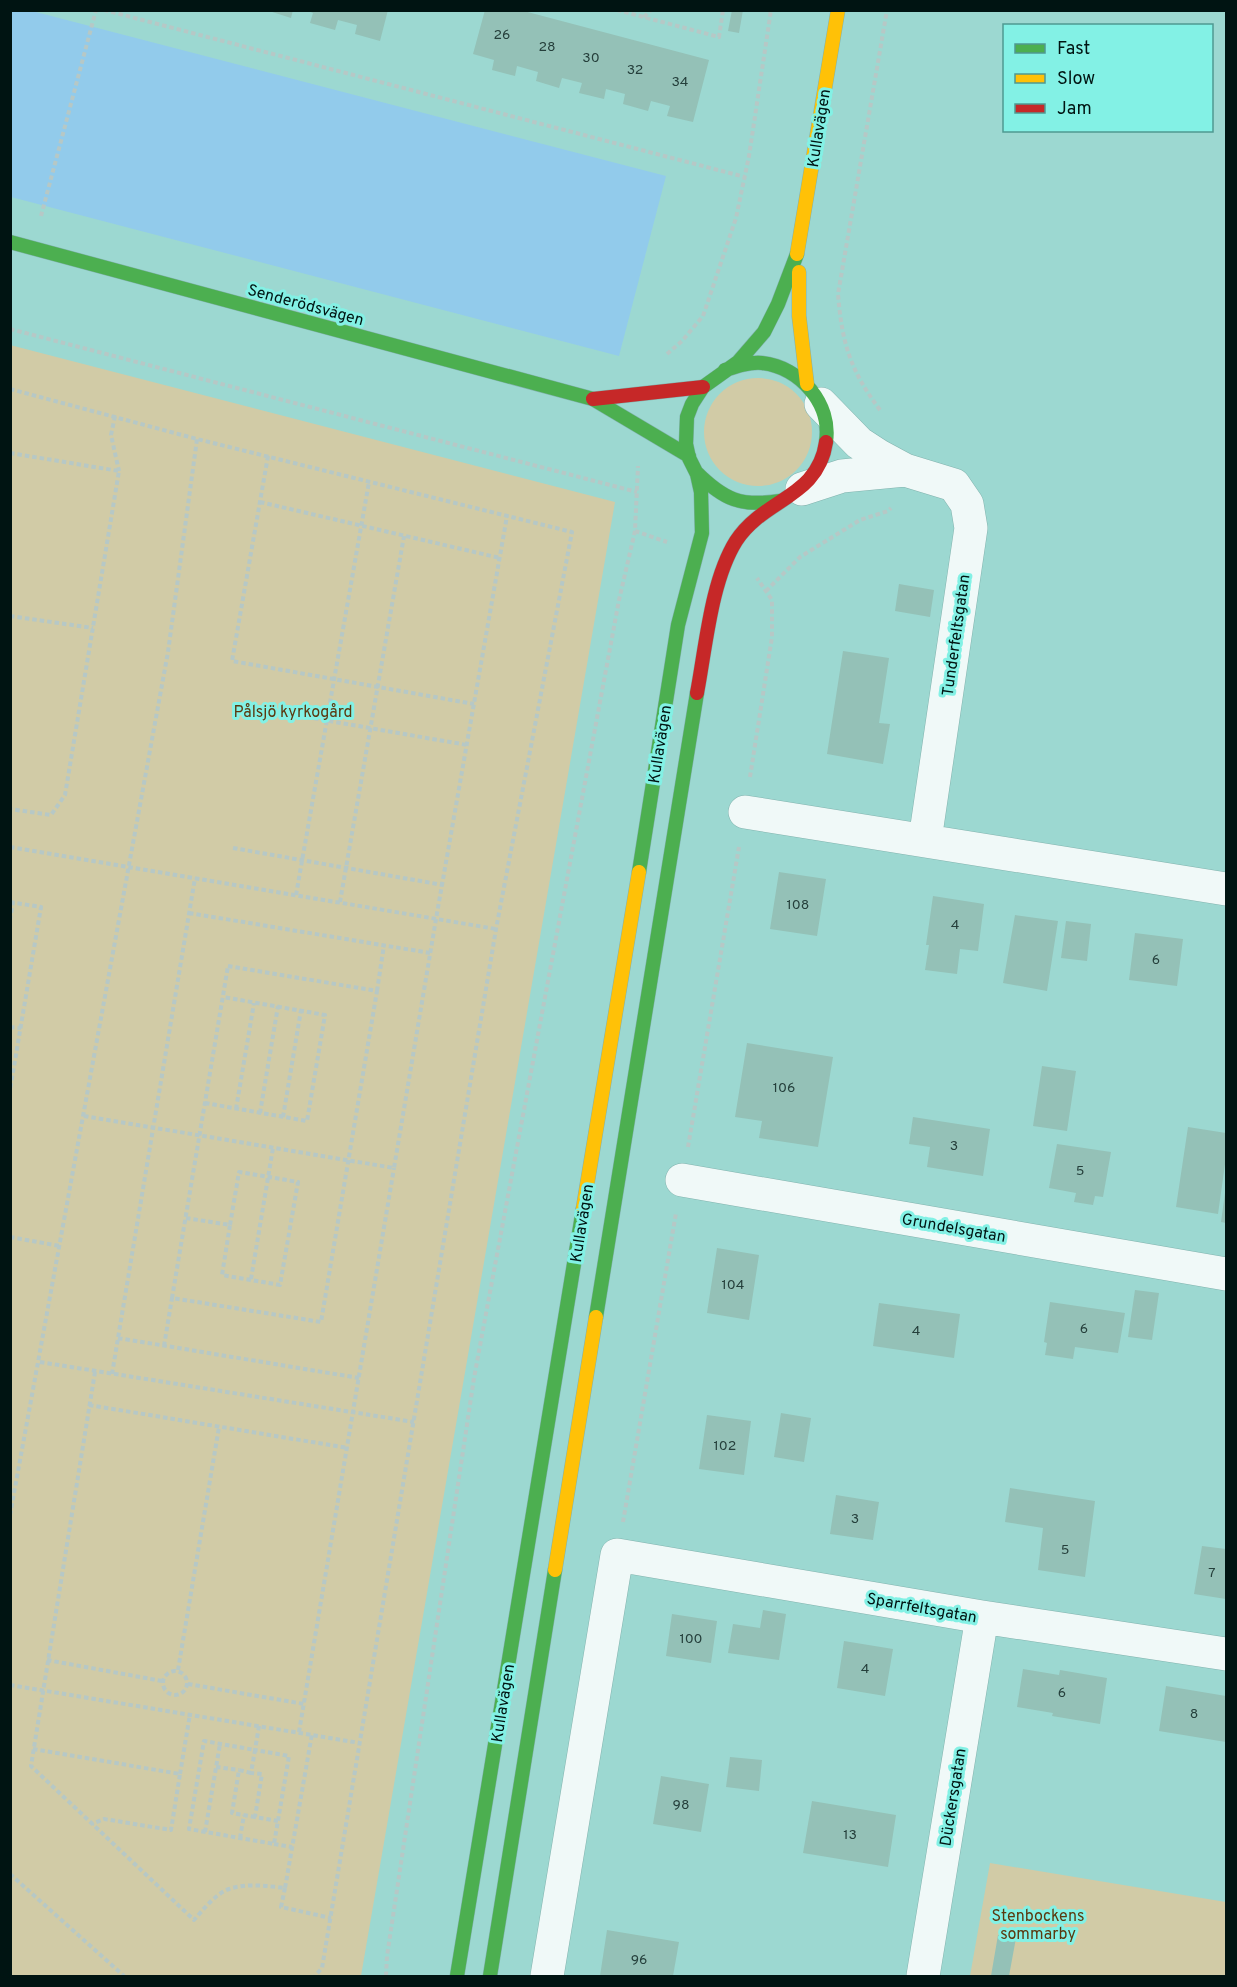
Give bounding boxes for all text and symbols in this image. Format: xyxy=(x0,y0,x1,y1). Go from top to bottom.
legend xyxy=(1003,24,1213,132)
house number: 26 xyxy=(494,27,510,44)
text: Fast xyxy=(1057,38,1090,61)
house number: 28 xyxy=(538,39,556,56)
house number: 30 xyxy=(582,50,600,67)
house number: 32 xyxy=(627,62,643,79)
text: Slow xyxy=(1057,68,1095,91)
house number: 34 xyxy=(671,74,689,91)
street label: Kullavägen xyxy=(804,88,836,169)
text: Jam xyxy=(1057,98,1092,121)
street label: Senderödsvägen xyxy=(245,281,366,331)
street label: Tunderfeltsgatan xyxy=(939,573,975,698)
park label: Pålsjö kyrkogård xyxy=(233,703,353,723)
street label: Kullavägen xyxy=(645,704,677,785)
house number: 108 xyxy=(787,897,809,914)
house number: 4 xyxy=(951,917,959,934)
house number: 6 xyxy=(1152,952,1160,969)
house number: 106 xyxy=(773,1080,795,1097)
house number: 3 xyxy=(950,1138,958,1155)
house number: 5 xyxy=(1076,1163,1084,1180)
street label: Kullavägen xyxy=(567,1183,599,1264)
street label: Grundelsgatan xyxy=(900,1210,1007,1248)
house number: 104 xyxy=(722,1277,744,1294)
house number: 6 xyxy=(1080,1321,1088,1338)
house number: 4 xyxy=(912,1323,920,1340)
house number: 102 xyxy=(714,1438,736,1455)
house number: 3 xyxy=(851,1511,859,1528)
house number: 5 xyxy=(1061,1542,1069,1559)
house number: 7 xyxy=(1208,1565,1216,1582)
street label: Sparrfeltsgatan xyxy=(865,1589,978,1629)
house number: 100 xyxy=(679,1631,703,1648)
house number: 4 xyxy=(861,1661,869,1678)
street label: Kullavägen xyxy=(488,1663,520,1744)
house number: 6 xyxy=(1058,1685,1066,1702)
house number: 8 xyxy=(1190,1706,1198,1723)
street label: Dückersgatan xyxy=(936,1747,972,1848)
house number: 98 xyxy=(673,1797,689,1814)
house number: 13 xyxy=(843,1827,857,1844)
park label: Stenbockens sommarby xyxy=(992,1907,1084,1945)
house number: 96 xyxy=(631,1952,647,1969)

